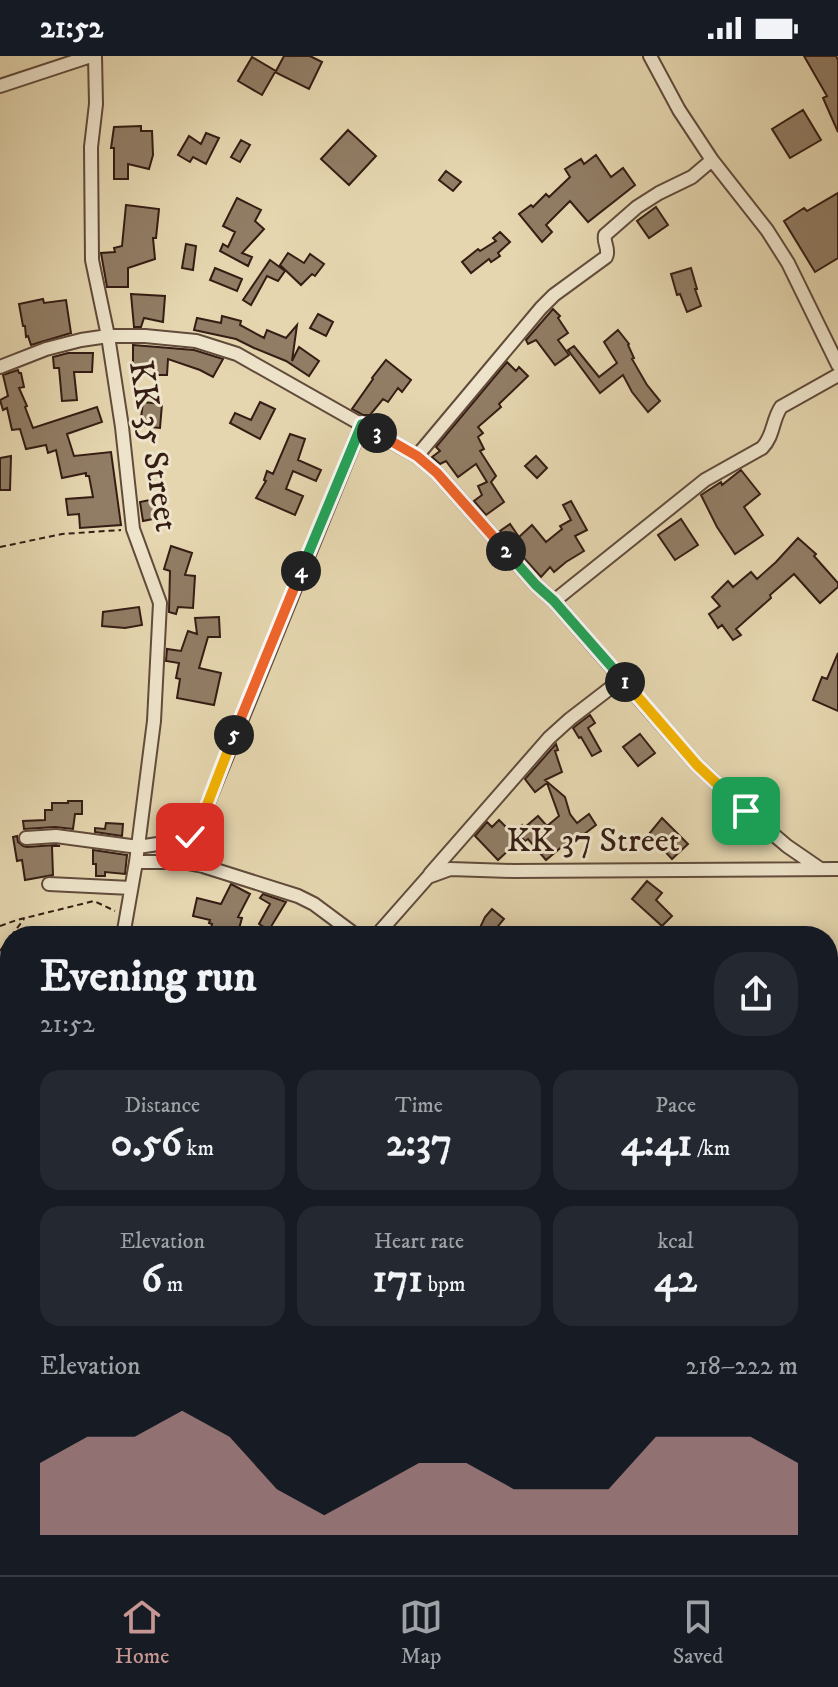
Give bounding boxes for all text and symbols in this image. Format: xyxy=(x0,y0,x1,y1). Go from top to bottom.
text: 21:52 xyxy=(40,10,103,47)
street label: KK 35 Street xyxy=(119,358,187,535)
pin: 3 xyxy=(357,413,397,453)
text: 3 xyxy=(373,419,381,446)
pin: 2 xyxy=(486,531,526,571)
text: 2 xyxy=(501,537,511,564)
pin: 4 xyxy=(281,551,321,591)
text: 4 xyxy=(295,557,307,584)
pin: 1 xyxy=(605,662,645,702)
text: 1 xyxy=(621,668,629,695)
pin: 5 xyxy=(214,715,254,755)
text: 5 xyxy=(229,721,239,748)
pin xyxy=(712,777,780,845)
icon: arrive xyxy=(724,789,768,833)
pin xyxy=(156,803,224,871)
icon: check xyxy=(168,815,212,859)
street label: KK 37 Street xyxy=(506,820,680,862)
text: Evening run xyxy=(40,950,257,1005)
button: share xyxy=(714,952,798,1036)
text: 21:52 xyxy=(40,1008,95,1041)
text: Distance xyxy=(124,1092,200,1119)
text: Time xyxy=(395,1092,443,1119)
text: Pace xyxy=(655,1092,696,1119)
text: 0.56 xyxy=(111,1119,182,1169)
text: 2:37 xyxy=(386,1119,452,1169)
text: 4:41 xyxy=(621,1119,692,1169)
text: km xyxy=(182,1135,214,1162)
text: /km xyxy=(692,1135,730,1162)
text: Elevation xyxy=(120,1228,205,1255)
text: Heart rate xyxy=(374,1228,464,1255)
text: kcal xyxy=(658,1228,694,1255)
text: 6 xyxy=(141,1255,162,1305)
text: 171 xyxy=(372,1255,423,1305)
text: 42 xyxy=(654,1255,697,1305)
text: m xyxy=(162,1271,183,1298)
text: bpm xyxy=(423,1271,466,1298)
text: Elevation xyxy=(40,1350,141,1383)
text: 218–222 m xyxy=(686,1350,798,1383)
tab: Home xyxy=(115,1595,169,1670)
tab: Map xyxy=(399,1595,443,1670)
tab: Saved xyxy=(673,1595,723,1670)

